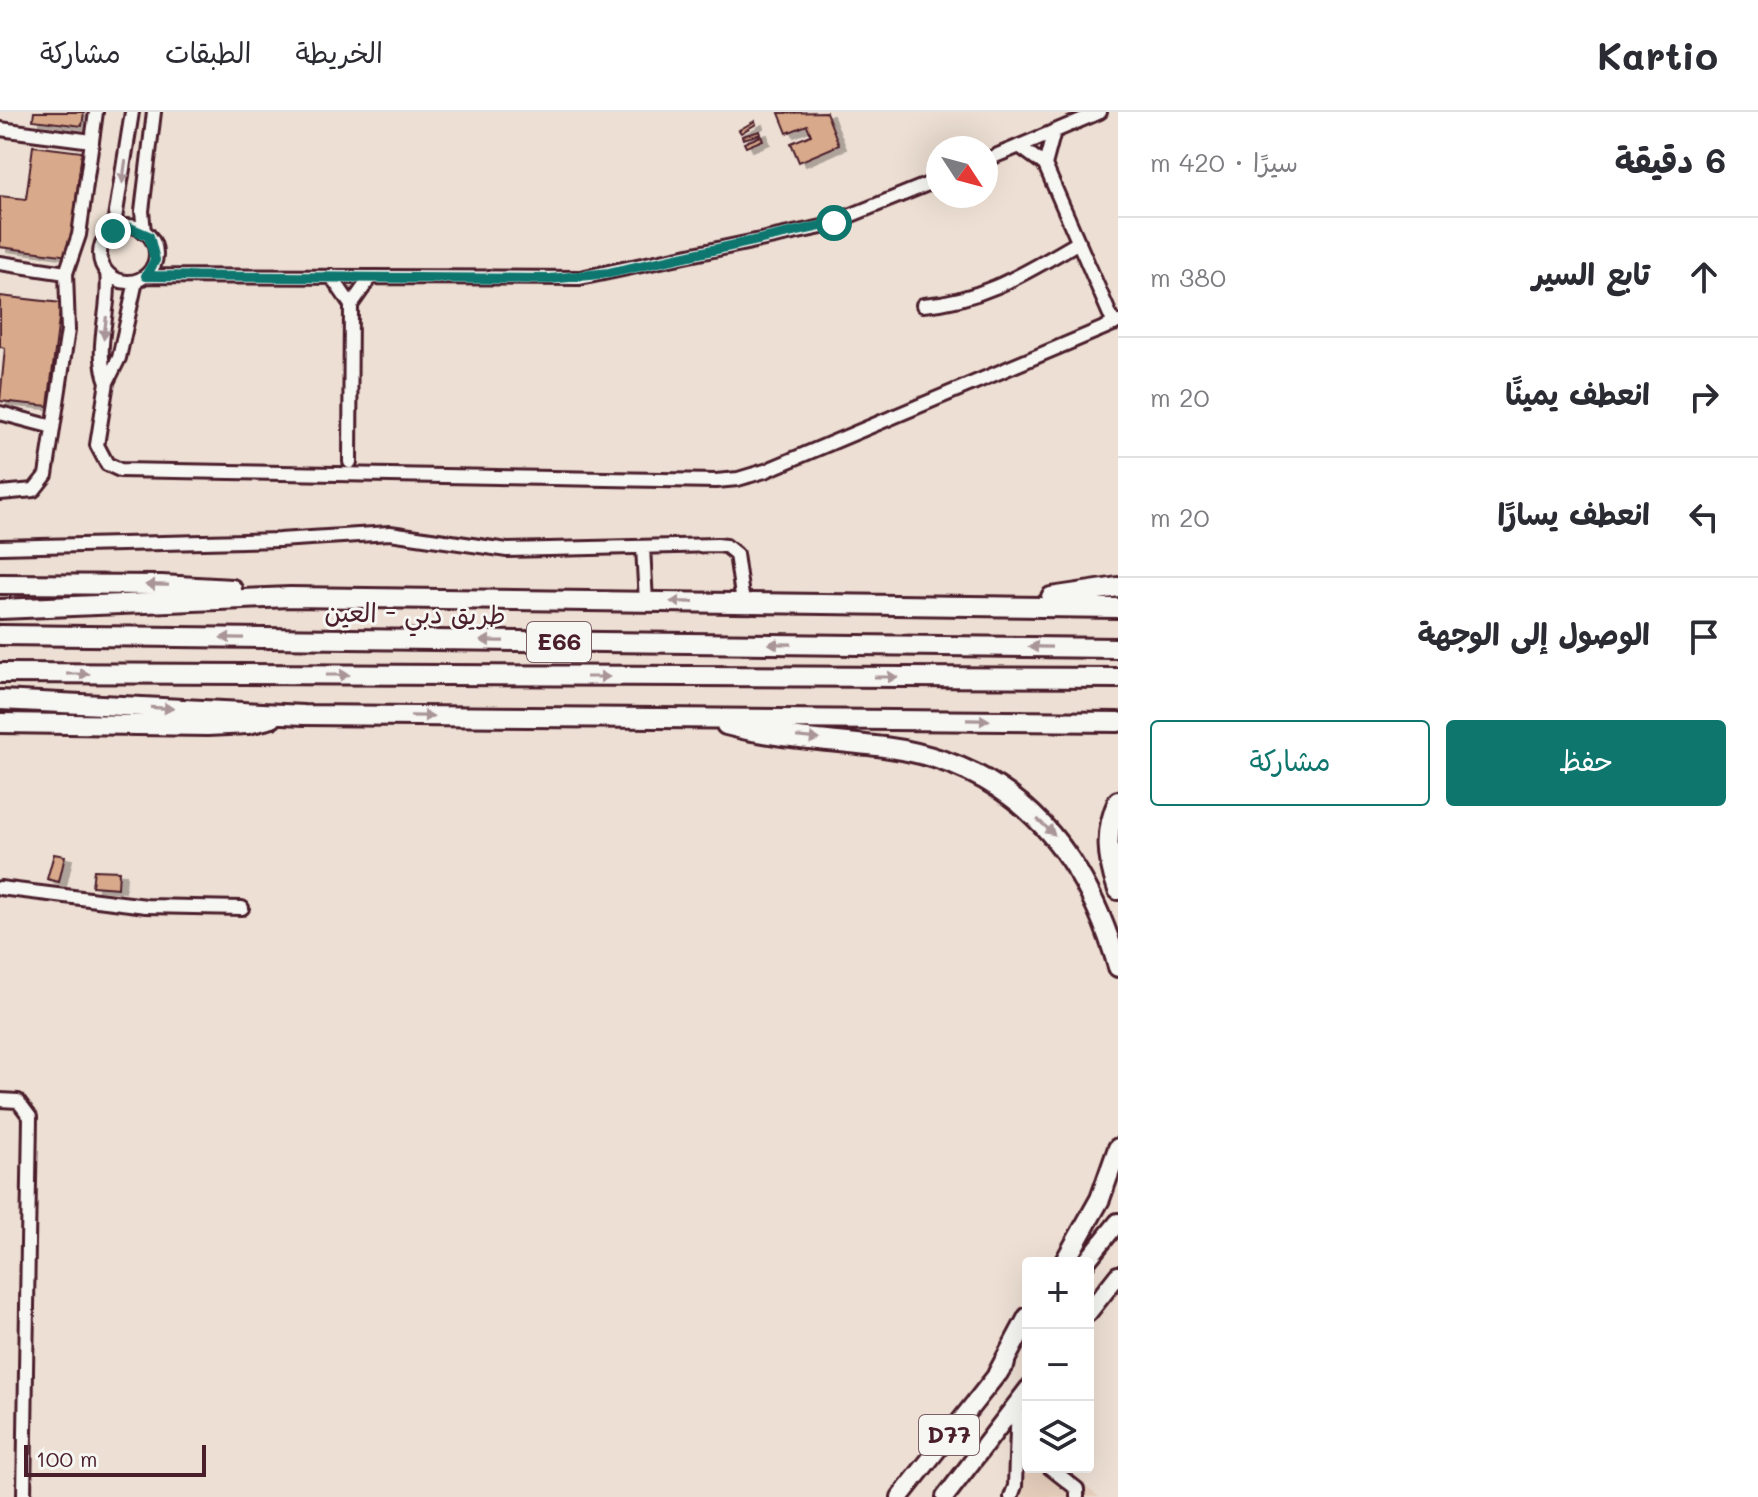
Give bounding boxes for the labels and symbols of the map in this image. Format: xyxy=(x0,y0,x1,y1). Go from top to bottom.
north arrow xyxy=(926,136,998,208)
one-way arrow xyxy=(117,160,130,185)
route start xyxy=(816,205,852,241)
route end xyxy=(95,213,131,249)
one-way arrow xyxy=(98,316,111,341)
one-way arrow xyxy=(144,579,169,591)
street label: طريق دبي - العين xyxy=(324,594,506,639)
one-way arrow xyxy=(669,596,694,608)
road number: E66 xyxy=(527,622,591,662)
one-way arrow xyxy=(219,632,244,644)
one-way arrow xyxy=(479,635,504,647)
one-way arrow xyxy=(767,638,792,650)
one-way arrow xyxy=(1027,641,1052,653)
one-way arrow xyxy=(66,668,91,680)
one-way arrow xyxy=(326,669,351,681)
one-way arrow xyxy=(586,671,611,683)
one-way arrow xyxy=(874,671,899,683)
one-way arrow xyxy=(150,701,175,714)
one-way arrow xyxy=(410,710,435,723)
one-way arrow xyxy=(966,714,991,727)
one-way arrow xyxy=(796,732,821,745)
one-way arrow xyxy=(1036,818,1055,836)
road number: D77 xyxy=(919,1415,979,1455)
scale bar xyxy=(24,1441,206,1477)

